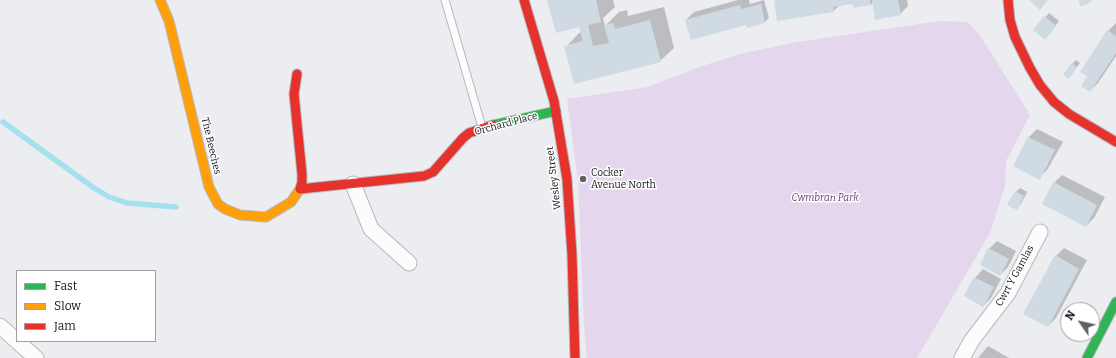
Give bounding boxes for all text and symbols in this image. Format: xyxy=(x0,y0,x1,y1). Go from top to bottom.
street label: Orchard Place xyxy=(473,110,539,138)
street label: The Beeches xyxy=(199,116,223,176)
street label: Wesley Street xyxy=(544,146,564,210)
place label: Cocker Avenue North xyxy=(591,167,656,190)
marker: Cocker Avenue North xyxy=(578,174,588,184)
park label: Cwmbran Park xyxy=(791,192,859,204)
street label: Cwrt Y Gamlas xyxy=(993,243,1037,309)
legend xyxy=(16,270,156,342)
text: Fast xyxy=(54,279,77,293)
text: Slow xyxy=(54,299,81,313)
north arrow xyxy=(1060,302,1100,342)
text: N xyxy=(1063,308,1078,323)
text: Jam xyxy=(54,319,76,333)

